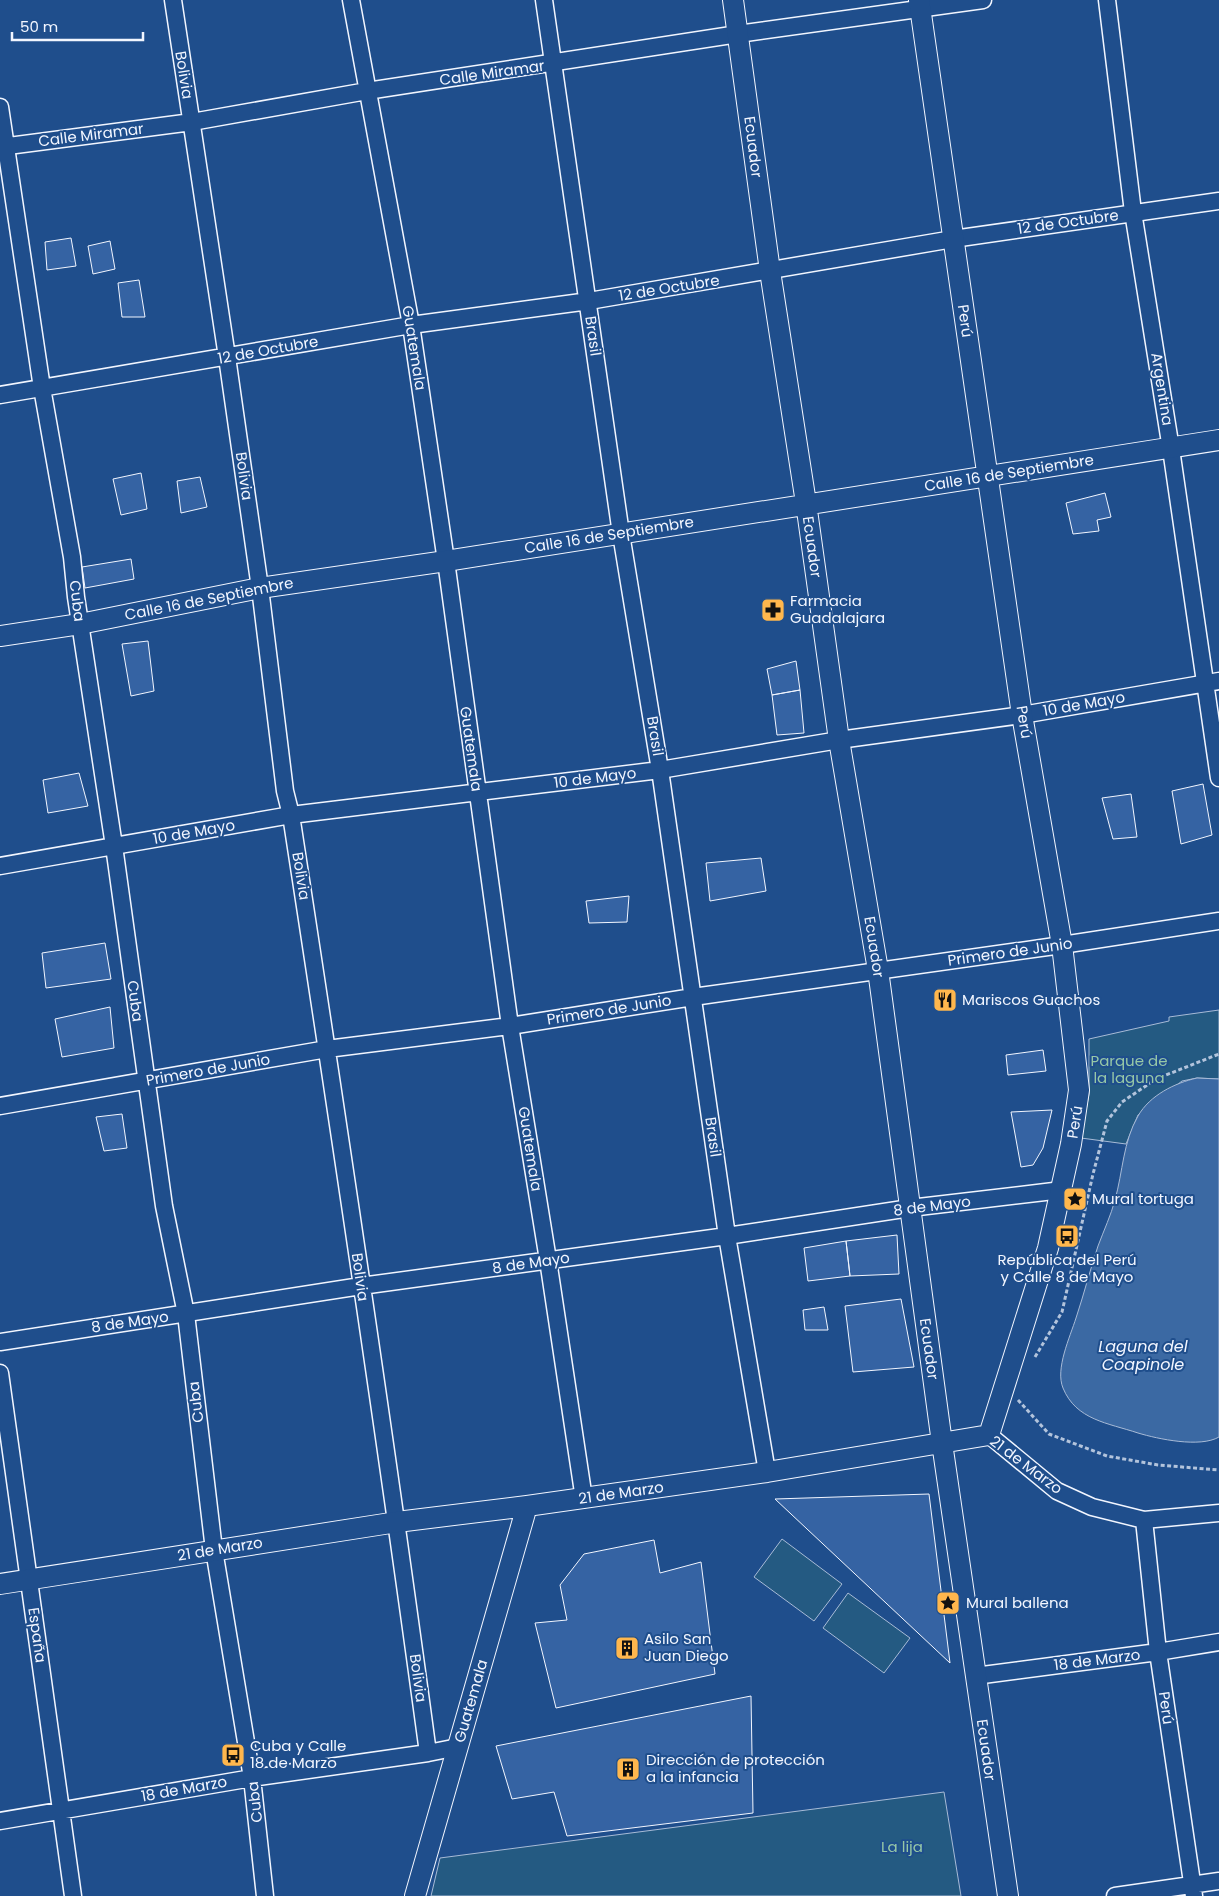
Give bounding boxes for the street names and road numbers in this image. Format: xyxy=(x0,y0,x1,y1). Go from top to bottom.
street label: Bolivia xyxy=(170,49,199,100)
street label: Calle Miramar xyxy=(438,55,546,90)
street label: Ecuador xyxy=(739,115,768,179)
street label: Calle Miramar xyxy=(37,118,145,151)
street label: 12 de Octubre xyxy=(1016,204,1120,239)
street label: 12 de Octubre xyxy=(617,269,721,306)
street label: Perú xyxy=(953,303,978,339)
street label: Guatemala xyxy=(397,304,432,392)
street label: Brasil xyxy=(580,315,607,357)
street label: 12 de Octubre xyxy=(216,330,320,369)
street label: Argentina xyxy=(1146,351,1179,427)
street label: Calle 16 de Septiembre xyxy=(923,449,1095,496)
street label: Bolivia xyxy=(231,450,258,501)
street label: Calle 16 de Septiembre xyxy=(523,511,695,558)
street label: Ecuador xyxy=(798,515,827,579)
street label: Calle 16 de Septiembre xyxy=(123,572,295,625)
street label: Cuba xyxy=(65,579,90,623)
street label: 10 de Mayo xyxy=(1041,686,1126,721)
street label: Perú xyxy=(1012,704,1037,740)
street label: Guatemala xyxy=(455,705,488,793)
street label: Brasil xyxy=(642,714,669,757)
street label: 10 de Mayo xyxy=(553,762,637,793)
street label: 10 de Mayo xyxy=(151,814,236,849)
street label: Bolivia xyxy=(287,850,316,901)
street label: Ecuador xyxy=(859,915,890,980)
street label: Primero de Junio xyxy=(946,932,1074,971)
street label: Cuba xyxy=(122,979,149,1023)
street label: Primero de Junio xyxy=(545,989,673,1030)
street label: Primero de Junio xyxy=(144,1048,272,1091)
street label: Perú xyxy=(1062,1104,1087,1140)
street label: Guatemala xyxy=(513,1105,548,1193)
street label: Brasil xyxy=(700,1116,727,1158)
street label: 8 de Mayo xyxy=(892,1190,972,1221)
street label: 8 de Mayo xyxy=(491,1247,571,1278)
street label: Bolivia xyxy=(347,1251,374,1302)
street label: 8 de Mayo xyxy=(90,1306,170,1337)
street label: Ecuador xyxy=(915,1317,944,1381)
street label: Cuba xyxy=(183,1380,208,1424)
street label: 21 de Marzo xyxy=(986,1430,1067,1499)
street label: 21 de Marzo xyxy=(577,1476,665,1509)
street label: 21 de Marzo xyxy=(176,1531,264,1566)
street label: España xyxy=(23,1606,52,1664)
street label: 18 de Marzo xyxy=(1053,1644,1141,1675)
street label: Bolivia xyxy=(405,1652,432,1703)
street label: Guatemala xyxy=(449,1657,492,1745)
street label: Perú xyxy=(1154,1690,1179,1726)
street label: Ecuador xyxy=(972,1718,1001,1782)
street label: 18 de Marzo xyxy=(139,1771,228,1806)
street label: Cuba xyxy=(242,1780,267,1824)

